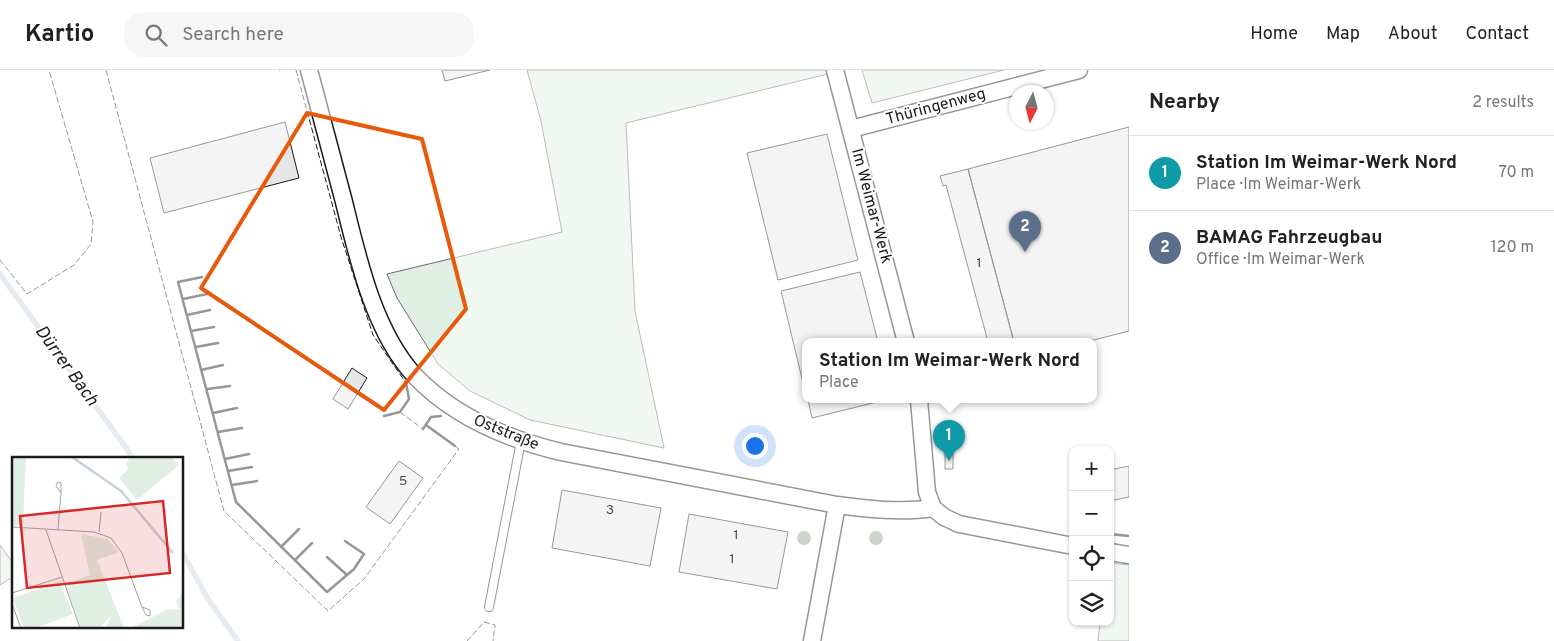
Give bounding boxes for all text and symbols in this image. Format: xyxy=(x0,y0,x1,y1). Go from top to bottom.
search box xyxy=(124,12,474,57)
text: Kartio xyxy=(25,20,94,50)
icon: search xyxy=(142,21,170,49)
text: Search here xyxy=(182,23,284,47)
text: Home xyxy=(1250,23,1298,46)
text: Map xyxy=(1326,23,1360,46)
text: About xyxy=(1388,23,1437,46)
text: Contact xyxy=(1465,23,1529,46)
street label: Thüringenweg xyxy=(884,84,988,130)
north arrow xyxy=(1009,85,1054,130)
text: Nearby xyxy=(1149,89,1220,116)
text: 2 results xyxy=(1472,93,1534,113)
street label: Im Weimar-Werk xyxy=(846,146,896,266)
text: Station Im Weimar-Werk Nord xyxy=(1196,151,1457,175)
text: 1 xyxy=(1162,163,1168,183)
text: 70 m xyxy=(1499,163,1534,183)
text: Place · Im Weimar-Werk xyxy=(1196,175,1361,195)
pin: 2 xyxy=(1009,211,1041,252)
text: BAMAG Fahrzeugbau xyxy=(1196,226,1382,250)
text: 2 xyxy=(1160,238,1170,258)
text: 120 m xyxy=(1491,238,1534,258)
text: Office · Im Weimar-Werk xyxy=(1196,250,1365,270)
house number: 1 xyxy=(976,255,982,272)
water label: Dürrer Bach xyxy=(29,321,103,411)
popup xyxy=(802,338,1097,403)
text: Station Im Weimar-Werk Nord xyxy=(819,349,1080,373)
text: Place xyxy=(819,373,859,393)
street label: Oststraße xyxy=(470,411,542,455)
pin: 1 xyxy=(933,420,965,461)
your location xyxy=(742,433,768,459)
map controls xyxy=(1069,446,1114,626)
button: + xyxy=(1069,446,1114,491)
inset map xyxy=(12,457,184,628)
house number: 5 xyxy=(399,473,407,490)
button: − xyxy=(1069,491,1114,536)
house number: 3 xyxy=(606,502,614,519)
house number: 1 xyxy=(733,527,739,544)
button: locate xyxy=(1069,536,1114,581)
house number: 1 xyxy=(729,551,735,568)
button: layers xyxy=(1069,581,1114,626)

